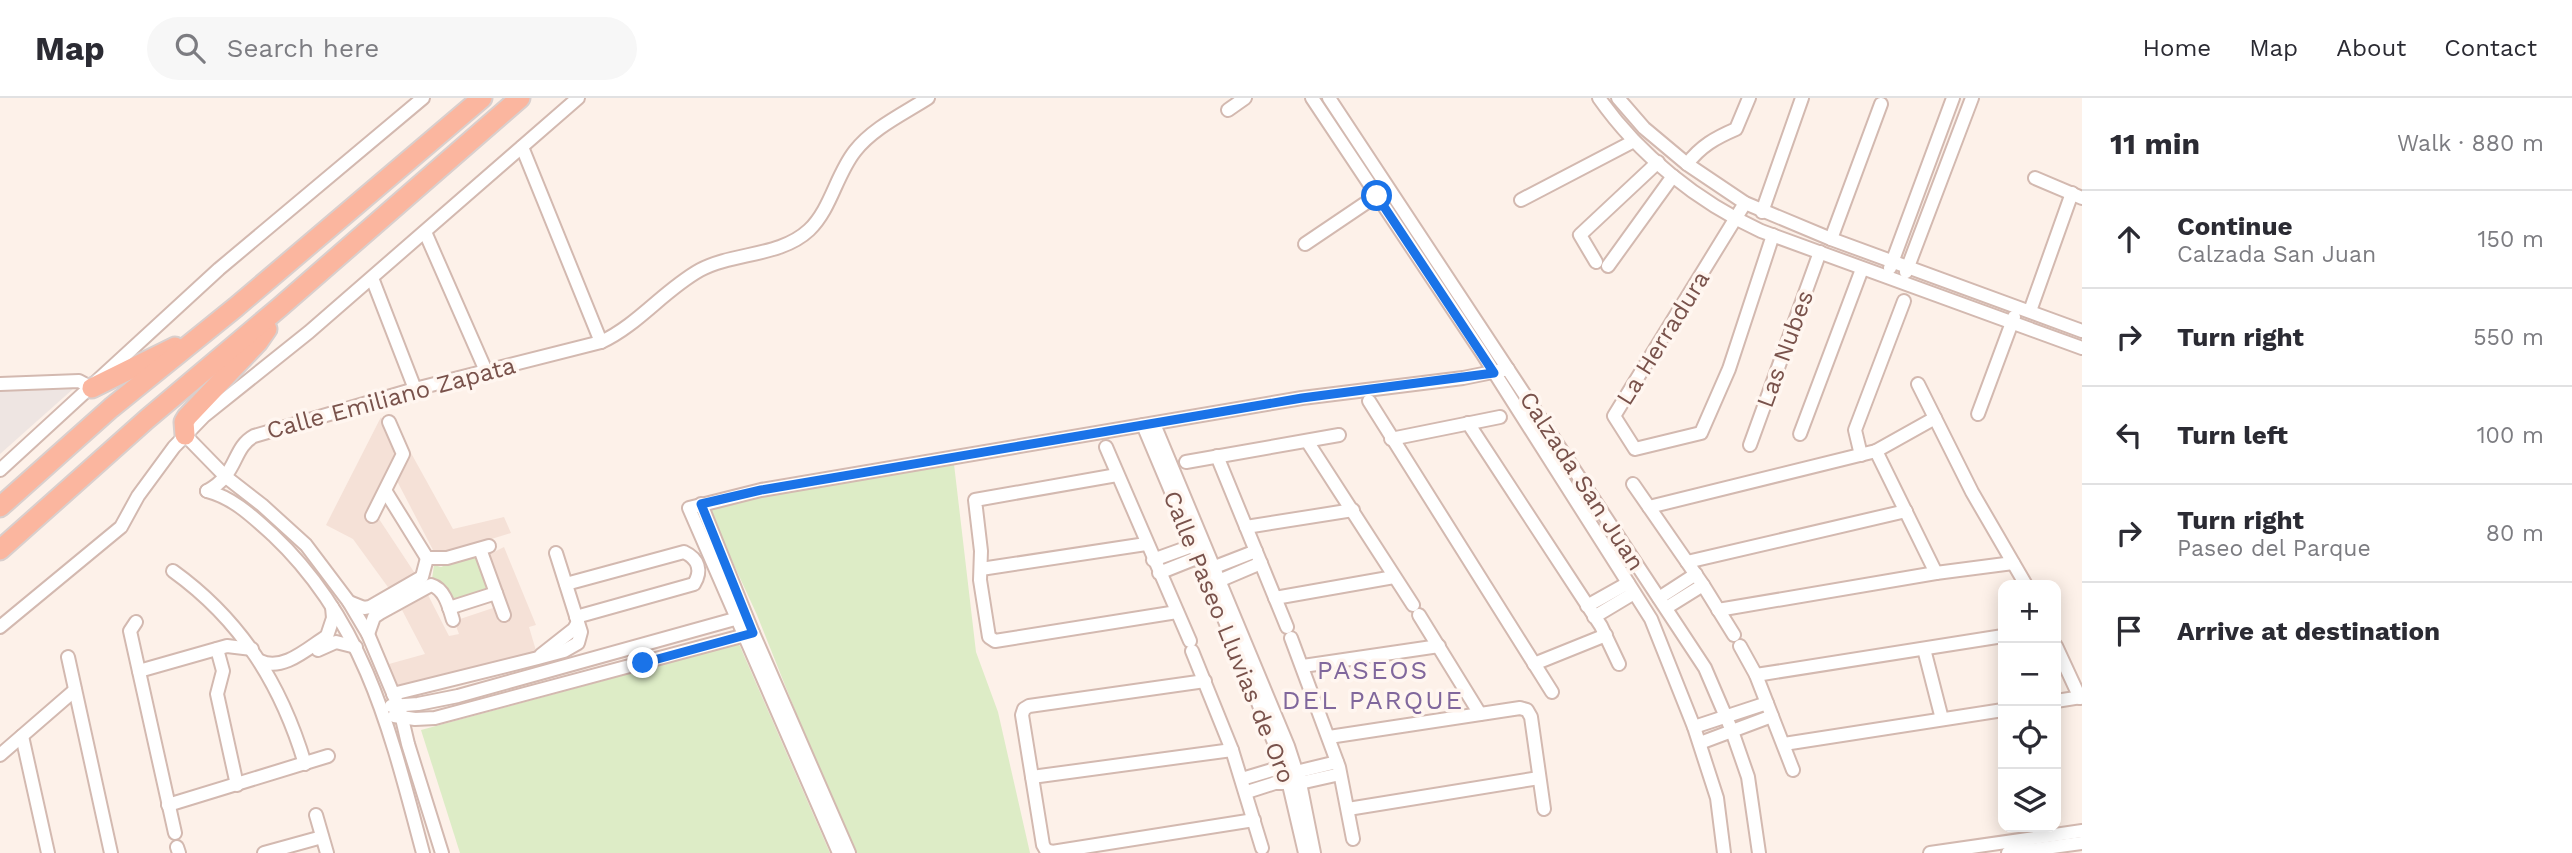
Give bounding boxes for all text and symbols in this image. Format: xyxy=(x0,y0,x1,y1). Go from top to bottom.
search box xyxy=(147,17,637,80)
text: Map xyxy=(35,29,105,68)
icon: search xyxy=(171,29,209,67)
text: Search here xyxy=(227,33,379,63)
text: Home xyxy=(2143,34,2211,62)
text: Map xyxy=(2249,34,2298,62)
text: About xyxy=(2336,34,2406,62)
text: Contact xyxy=(2444,34,2537,62)
text: 11 min xyxy=(2110,126,2200,161)
text: Walk · 880 m xyxy=(2397,130,2544,157)
route start xyxy=(1361,180,1392,211)
text: Continue xyxy=(2177,211,2293,241)
icon: ahead xyxy=(2110,220,2148,258)
text: 150 m xyxy=(2478,226,2544,253)
text: Calzada San Juan xyxy=(2177,241,2376,268)
street label: La Herradura xyxy=(1611,266,1715,410)
street label: Las Nubes xyxy=(1751,287,1819,411)
icon: right xyxy=(2110,318,2148,356)
text: Turn right xyxy=(2177,322,2304,352)
text: 550 m xyxy=(2473,324,2544,351)
street label: Calle Emiliano Zapata xyxy=(263,351,519,445)
street label: Calzada San Juan xyxy=(1514,386,1650,576)
icon: left xyxy=(2110,416,2148,454)
text: Turn left xyxy=(2177,420,2288,450)
text: 100 m xyxy=(2477,422,2544,449)
street label: Calle Paseo Lluvias de Oro xyxy=(1157,487,1301,787)
text: Turn right xyxy=(2177,505,2304,535)
icon: right xyxy=(2110,514,2148,552)
text: 80 m xyxy=(2486,520,2544,547)
text: Paseo del Parque xyxy=(2177,535,2371,562)
map controls xyxy=(1998,580,2061,832)
button: + xyxy=(1998,580,2061,643)
icon: arrive xyxy=(2110,612,2148,650)
text: Arrive at destination xyxy=(2177,616,2440,646)
button: − xyxy=(1998,643,2061,706)
route end xyxy=(627,647,658,678)
district label: PASEOS DEL PARQUE xyxy=(1282,655,1464,715)
button: locate xyxy=(1998,706,2061,769)
button: layers xyxy=(1998,769,2061,832)

